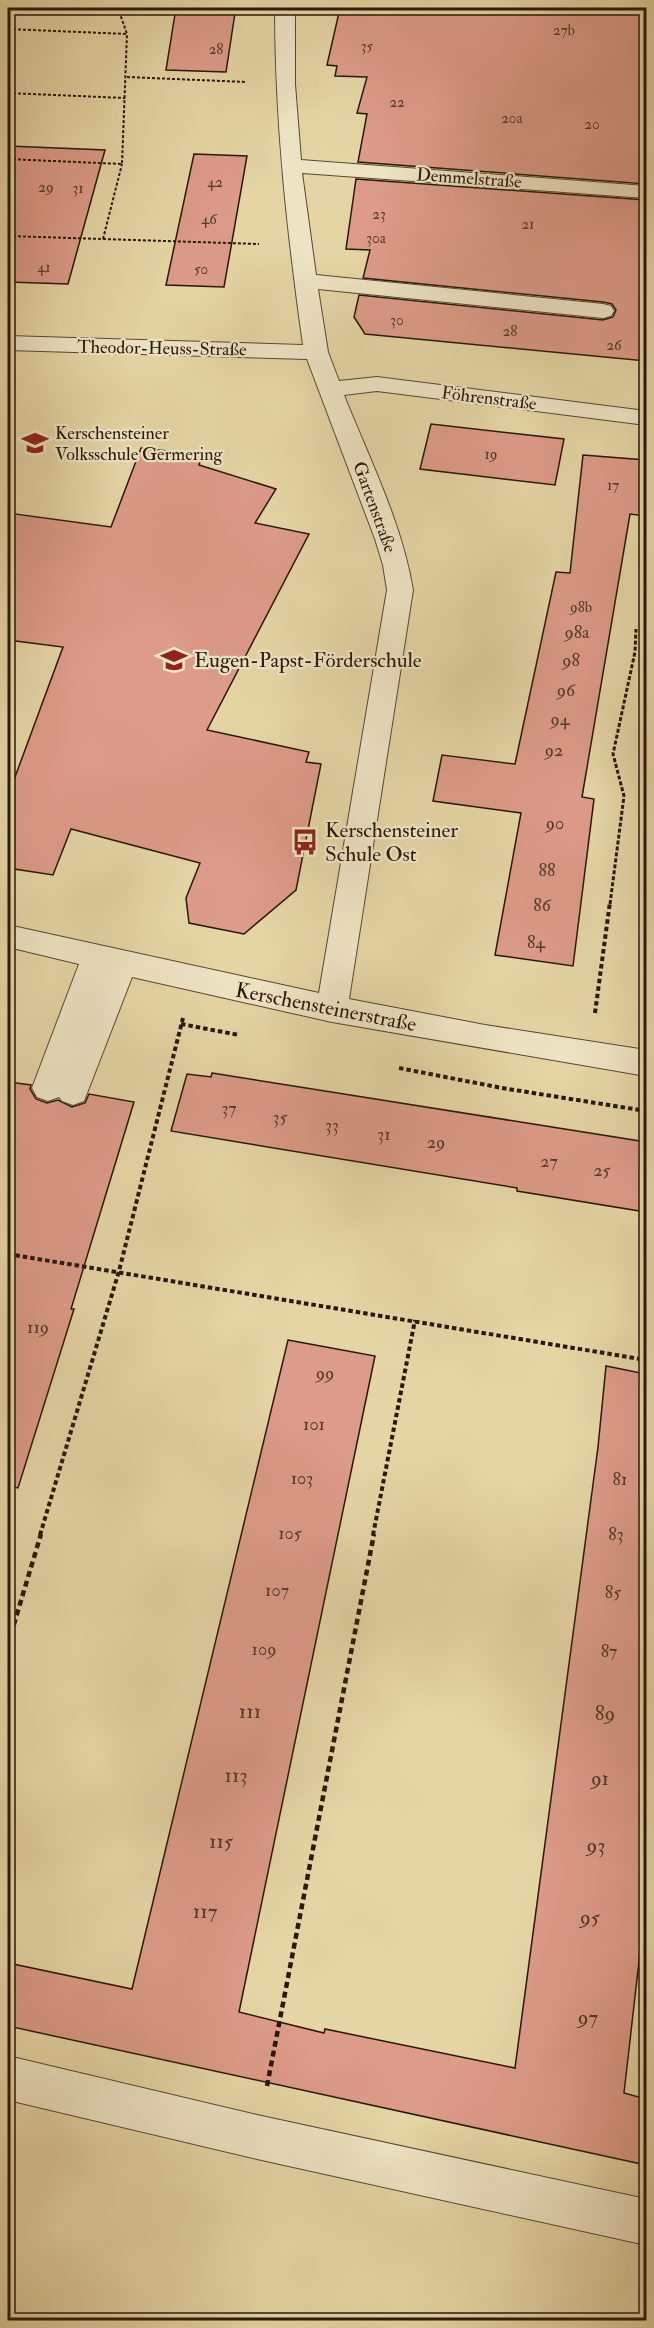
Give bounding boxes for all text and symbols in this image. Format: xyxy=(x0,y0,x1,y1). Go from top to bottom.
house number: 27b xyxy=(553,21,575,40)
house number: 35 xyxy=(361,37,374,56)
house number: 28 xyxy=(209,40,223,59)
house number: 22 xyxy=(389,93,405,112)
house number: 20a xyxy=(501,109,524,128)
house number: 20 xyxy=(584,115,600,134)
street label: Demmelstraße xyxy=(416,163,523,194)
house number: 42 xyxy=(207,173,223,192)
house number: 29 xyxy=(38,178,54,197)
house number: 31 xyxy=(72,179,84,198)
house number: 23 xyxy=(372,205,386,224)
house number: 46 xyxy=(201,210,218,229)
house number: 21 xyxy=(522,215,534,234)
house number: 30a xyxy=(366,229,387,248)
house number: 41 xyxy=(37,258,51,277)
house number: 50 xyxy=(194,260,208,279)
house number: 30 xyxy=(390,311,404,330)
house number: 28 xyxy=(503,322,517,341)
street label: Theodor-Heuss-Straße xyxy=(77,336,247,361)
house number: 26 xyxy=(606,336,623,355)
street label: Föhrenstraße xyxy=(440,381,538,416)
place label: Kerschensteiner Volksschule Germering xyxy=(55,422,224,466)
school or university icon: Kerschensteiner Volksschule Germering xyxy=(20,428,50,458)
house number: 19 xyxy=(485,445,497,464)
street label: Gartenstraße xyxy=(347,458,402,556)
house number: 17 xyxy=(607,476,619,495)
house number: 98b xyxy=(569,598,592,617)
house number: 98a xyxy=(562,621,590,644)
school or university icon: Eugen-Papst-Förderschule xyxy=(159,645,189,675)
place label: Eugen-Papst-Förderschule xyxy=(194,647,422,674)
house number: 98 xyxy=(560,649,580,672)
house number: 96 xyxy=(555,679,576,702)
house number: 94 xyxy=(549,708,571,731)
house number: 92 xyxy=(543,739,563,762)
house number: 90 xyxy=(544,812,564,835)
place label: Kerschensteiner Schule Ost xyxy=(325,817,458,868)
bus stop icon: Kerschensteiner Schule Ost xyxy=(290,827,320,857)
house number: 88 xyxy=(539,859,555,882)
house number: 86 xyxy=(533,894,552,917)
house number: 84 xyxy=(527,931,546,954)
street label: Kerschensteinerstraße xyxy=(233,977,419,1038)
house number: 37 xyxy=(221,1097,237,1120)
house number: 35 xyxy=(273,1106,287,1129)
house number: 33 xyxy=(325,1114,339,1137)
house number: 31 xyxy=(377,1123,391,1146)
house number: 29 xyxy=(427,1131,445,1154)
house number: 27 xyxy=(540,1150,558,1173)
house number: 25 xyxy=(594,1159,611,1182)
house number: 119 xyxy=(27,1316,49,1339)
house number: 99 xyxy=(314,1362,334,1385)
house number: 101 xyxy=(303,1413,325,1436)
house number: 103 xyxy=(291,1467,313,1490)
house number: 81 xyxy=(613,1468,627,1491)
house number: 105 xyxy=(278,1522,302,1545)
house number: 83 xyxy=(608,1523,624,1546)
house number: 107 xyxy=(265,1579,289,1602)
house number: 85 xyxy=(605,1581,621,1604)
house number: 109 xyxy=(252,1638,276,1661)
house number: 87 xyxy=(601,1640,617,1663)
house number: 111 xyxy=(239,1698,261,1725)
house number: 89 xyxy=(595,1700,615,1727)
house number: 113 xyxy=(224,1762,248,1789)
house number: 91 xyxy=(589,1765,609,1792)
house number: 115 xyxy=(209,1828,234,1855)
house number: 93 xyxy=(585,1832,605,1859)
house number: 117 xyxy=(193,1898,218,1925)
house number: 95 xyxy=(578,1904,601,1931)
house number: 97 xyxy=(576,2004,599,2031)

